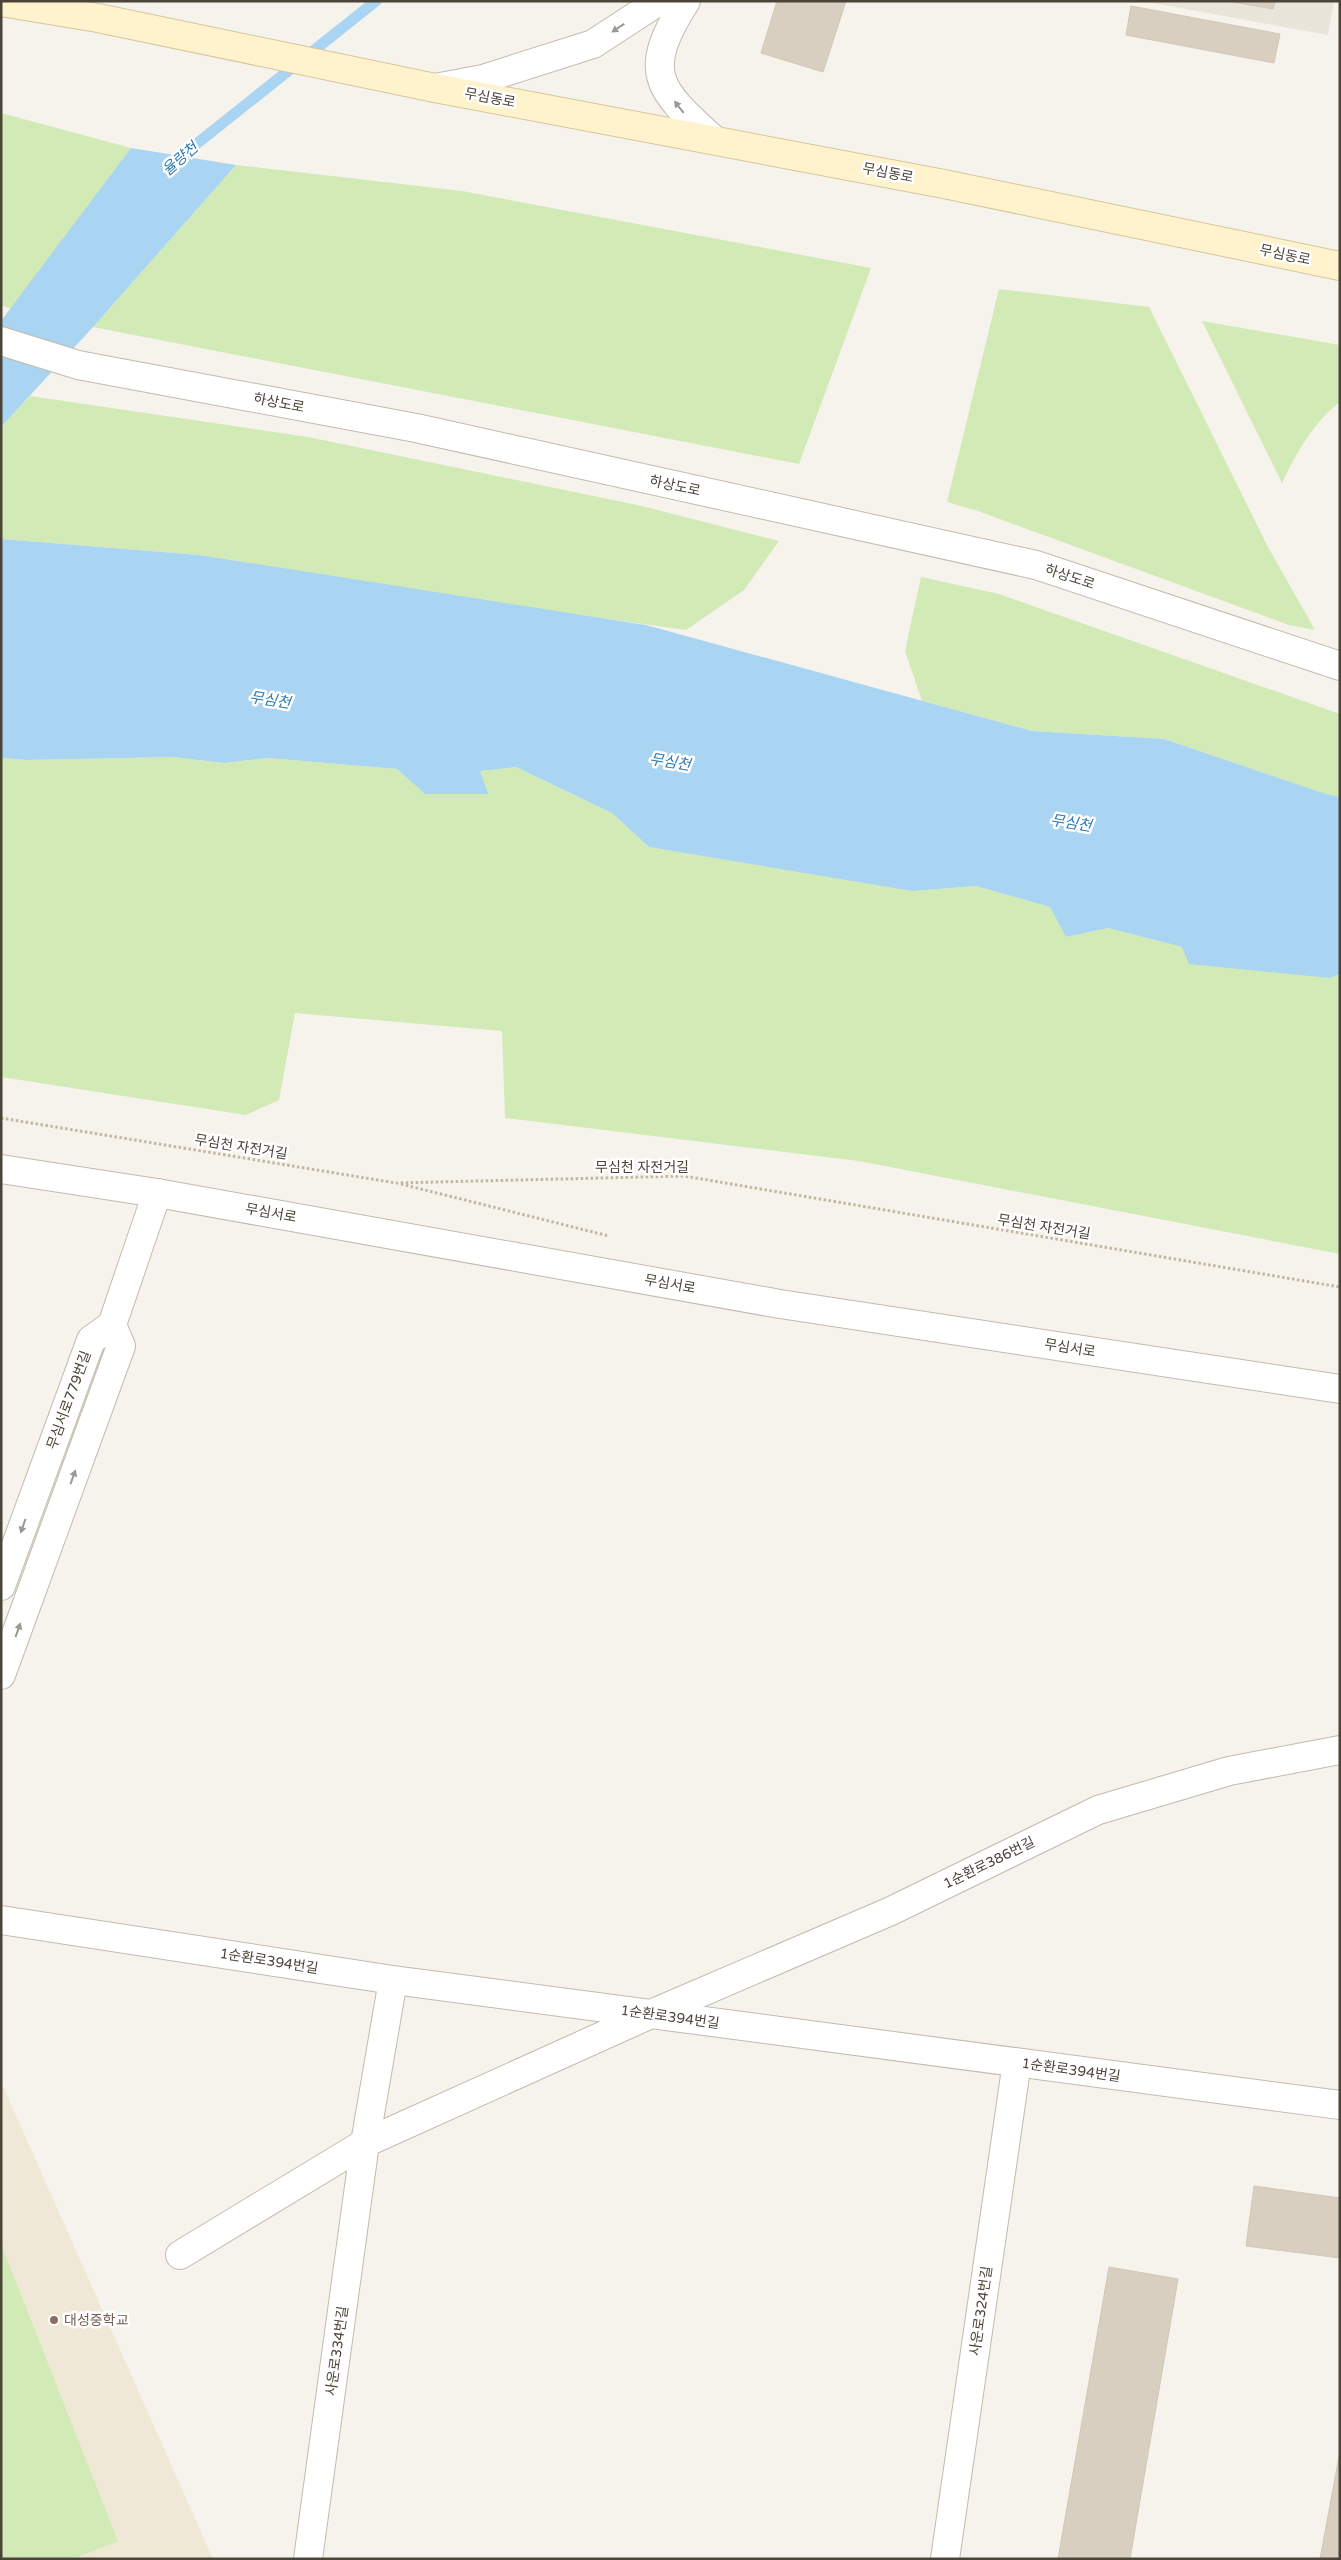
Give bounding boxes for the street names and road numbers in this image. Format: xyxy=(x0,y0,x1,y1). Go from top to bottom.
street label: 무심동로 xyxy=(463,85,517,111)
street label: 무심동로 xyxy=(861,160,915,186)
street label: 무심동로 xyxy=(1258,241,1312,269)
street label: 하상도로 xyxy=(252,390,306,416)
street label: 하상도로 xyxy=(648,472,702,500)
street label: 하상도로 xyxy=(1043,561,1097,593)
street label: 무심천 자전거길 xyxy=(193,1131,289,1163)
street label: 무심천 자전거길 xyxy=(595,1159,689,1176)
street label: 무심서로 xyxy=(244,1200,298,1226)
street label: 무심천 자전거길 xyxy=(996,1211,1092,1243)
street label: 무심서로 xyxy=(643,1271,697,1297)
street label: 무심서로 xyxy=(1043,1336,1097,1360)
street label: 무심서로779번길 xyxy=(43,1348,95,1452)
street label: 1순환로386번길 xyxy=(941,1834,1037,1892)
street label: 1순환로394번길 xyxy=(218,1945,320,1977)
street label: 1순환로394번길 xyxy=(620,2002,720,2032)
street label: 1순환로394번길 xyxy=(1021,2055,1121,2085)
street label: 사운로324번길 xyxy=(966,2265,996,2357)
street label: 사운로334번길 xyxy=(322,2305,352,2397)

